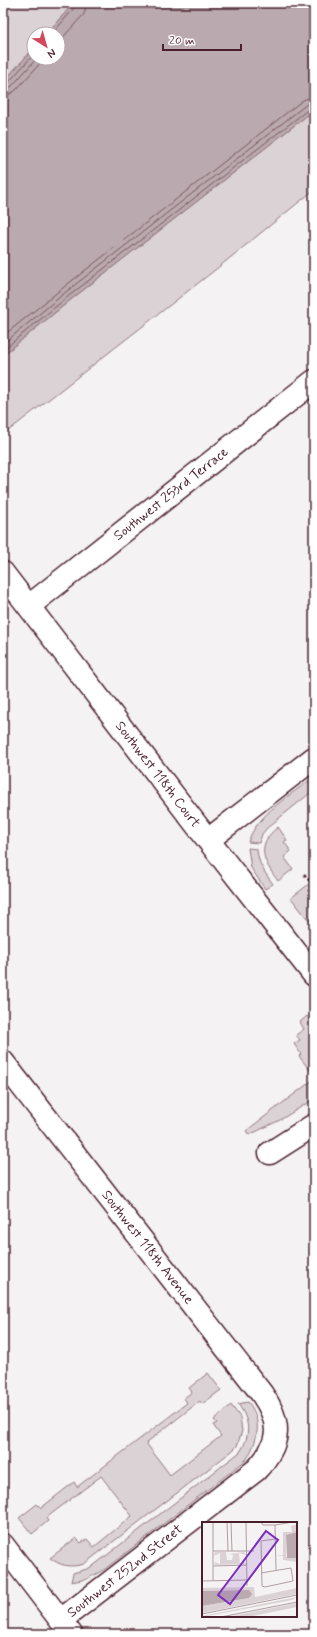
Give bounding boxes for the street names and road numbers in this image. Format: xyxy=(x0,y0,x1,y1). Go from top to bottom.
street label: Southwest 253rd Terrace xyxy=(110,443,232,545)
street label: Southwest 118th Court xyxy=(111,718,205,832)
street label: Southwest 118th Avenue xyxy=(97,1187,198,1308)
street label: Southwest 252nd Street xyxy=(64,1520,187,1622)

